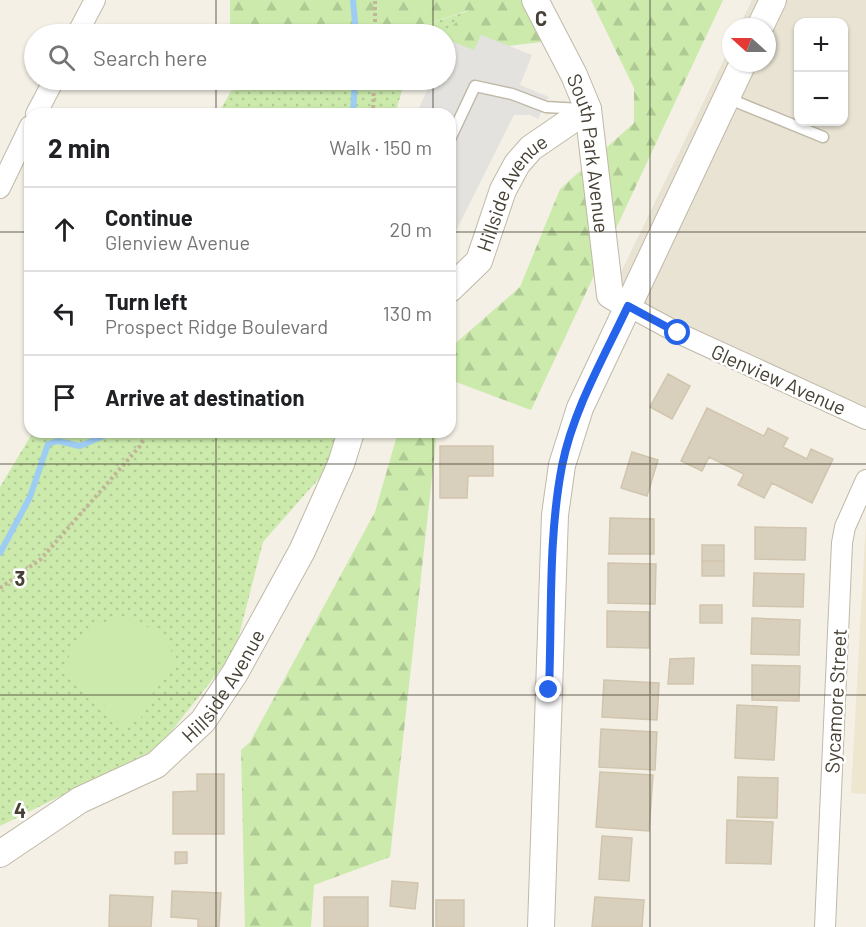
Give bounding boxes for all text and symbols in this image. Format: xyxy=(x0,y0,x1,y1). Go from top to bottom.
text: C xyxy=(535,6,547,30)
north arrow xyxy=(722,18,776,72)
map controls xyxy=(794,18,848,126)
button: + xyxy=(794,18,848,72)
search box xyxy=(24,24,456,90)
icon: search xyxy=(45,41,78,74)
text: Search here xyxy=(93,44,207,70)
street label: South Park Avenue xyxy=(563,70,615,234)
button: − xyxy=(794,72,848,126)
street label: Hillside Avenue xyxy=(471,129,552,254)
text: 2 min xyxy=(48,132,110,163)
text: Walk · 150 m xyxy=(329,135,432,159)
text: Continue xyxy=(105,204,193,230)
icon: ahead xyxy=(48,213,81,246)
text: 20 m xyxy=(389,217,432,241)
text: Glenview Avenue xyxy=(105,230,250,254)
text: Turn left xyxy=(105,288,188,314)
icon: left xyxy=(48,297,81,330)
text: 130 m xyxy=(383,301,432,325)
text: Prospect Ridge Boulevard xyxy=(105,314,328,338)
route start xyxy=(664,319,690,345)
street label: Glenview Avenue xyxy=(708,339,850,419)
icon: arrive xyxy=(48,381,81,414)
text: Arrive at destination xyxy=(105,384,304,410)
text: 3 xyxy=(15,566,25,590)
street label: Hillside Avenue xyxy=(176,625,269,747)
street label: Sycamore Street xyxy=(819,628,851,774)
route end xyxy=(535,676,561,702)
text: 4 xyxy=(14,798,26,822)

